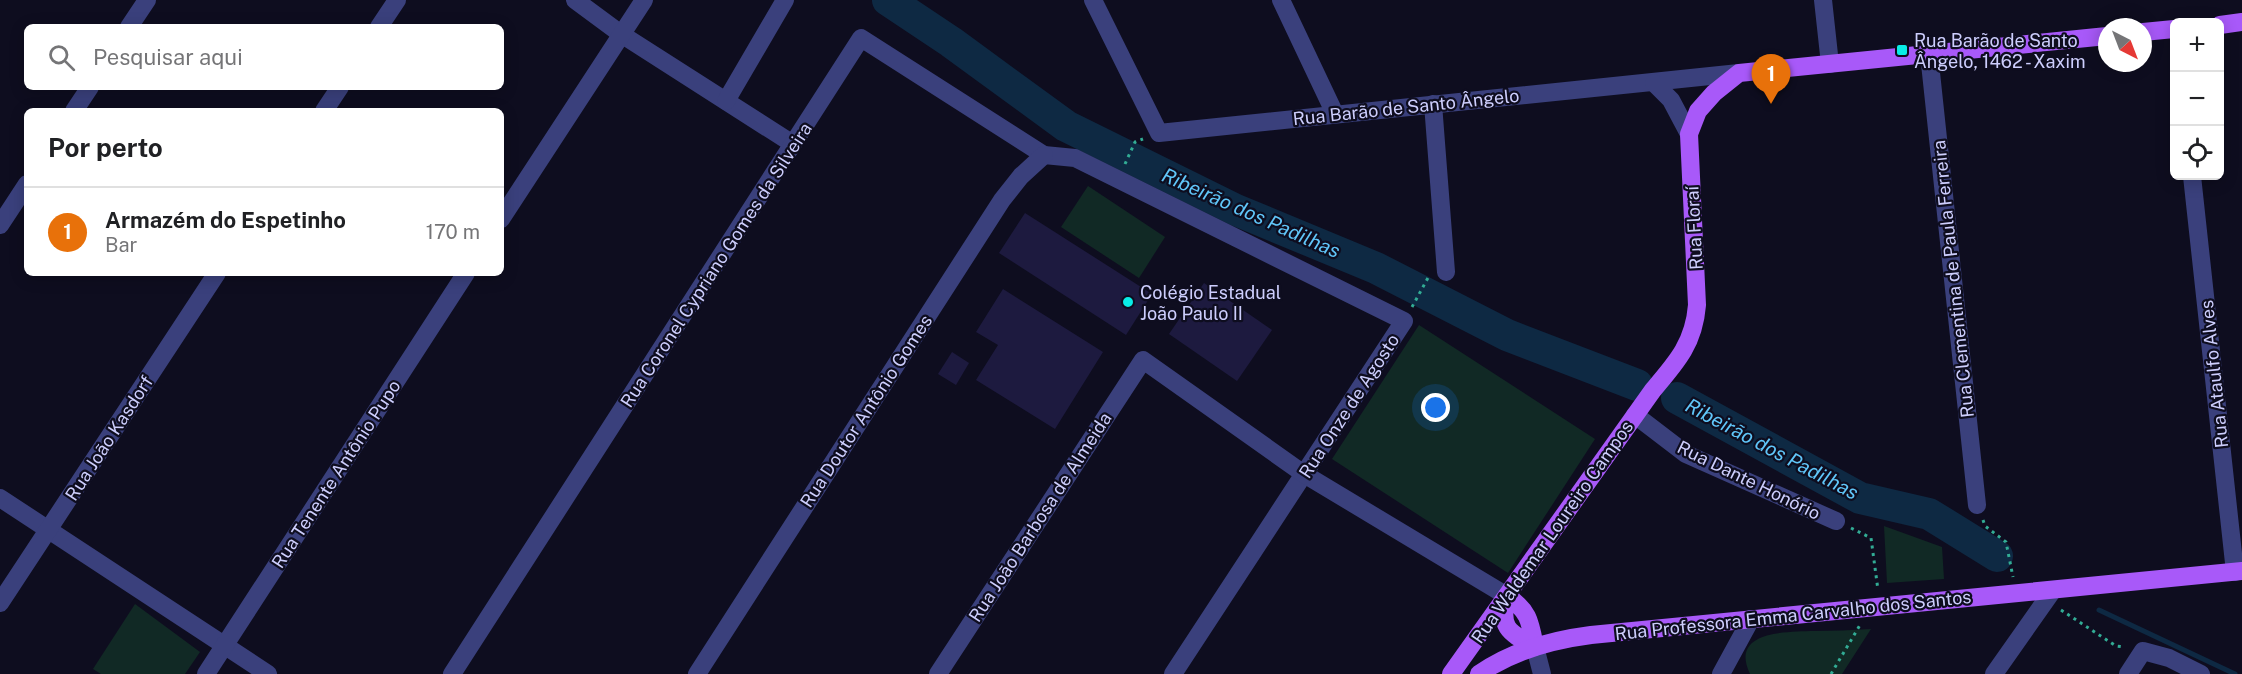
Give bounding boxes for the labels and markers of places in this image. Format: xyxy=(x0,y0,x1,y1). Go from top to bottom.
place label: Rua Barão de Santo Ângelo, 1462 - Xaxim xyxy=(1914,30,2086,72)
marker: Rua Barão de Santo Ângelo, 1462 - Xaxim xyxy=(1895,43,1909,57)
pin: 1 xyxy=(1752,54,1790,104)
place label: Colégio Estadual João Paulo II xyxy=(1140,282,1281,324)
marker: Colégio Estadual João Paulo II xyxy=(1121,295,1135,309)

